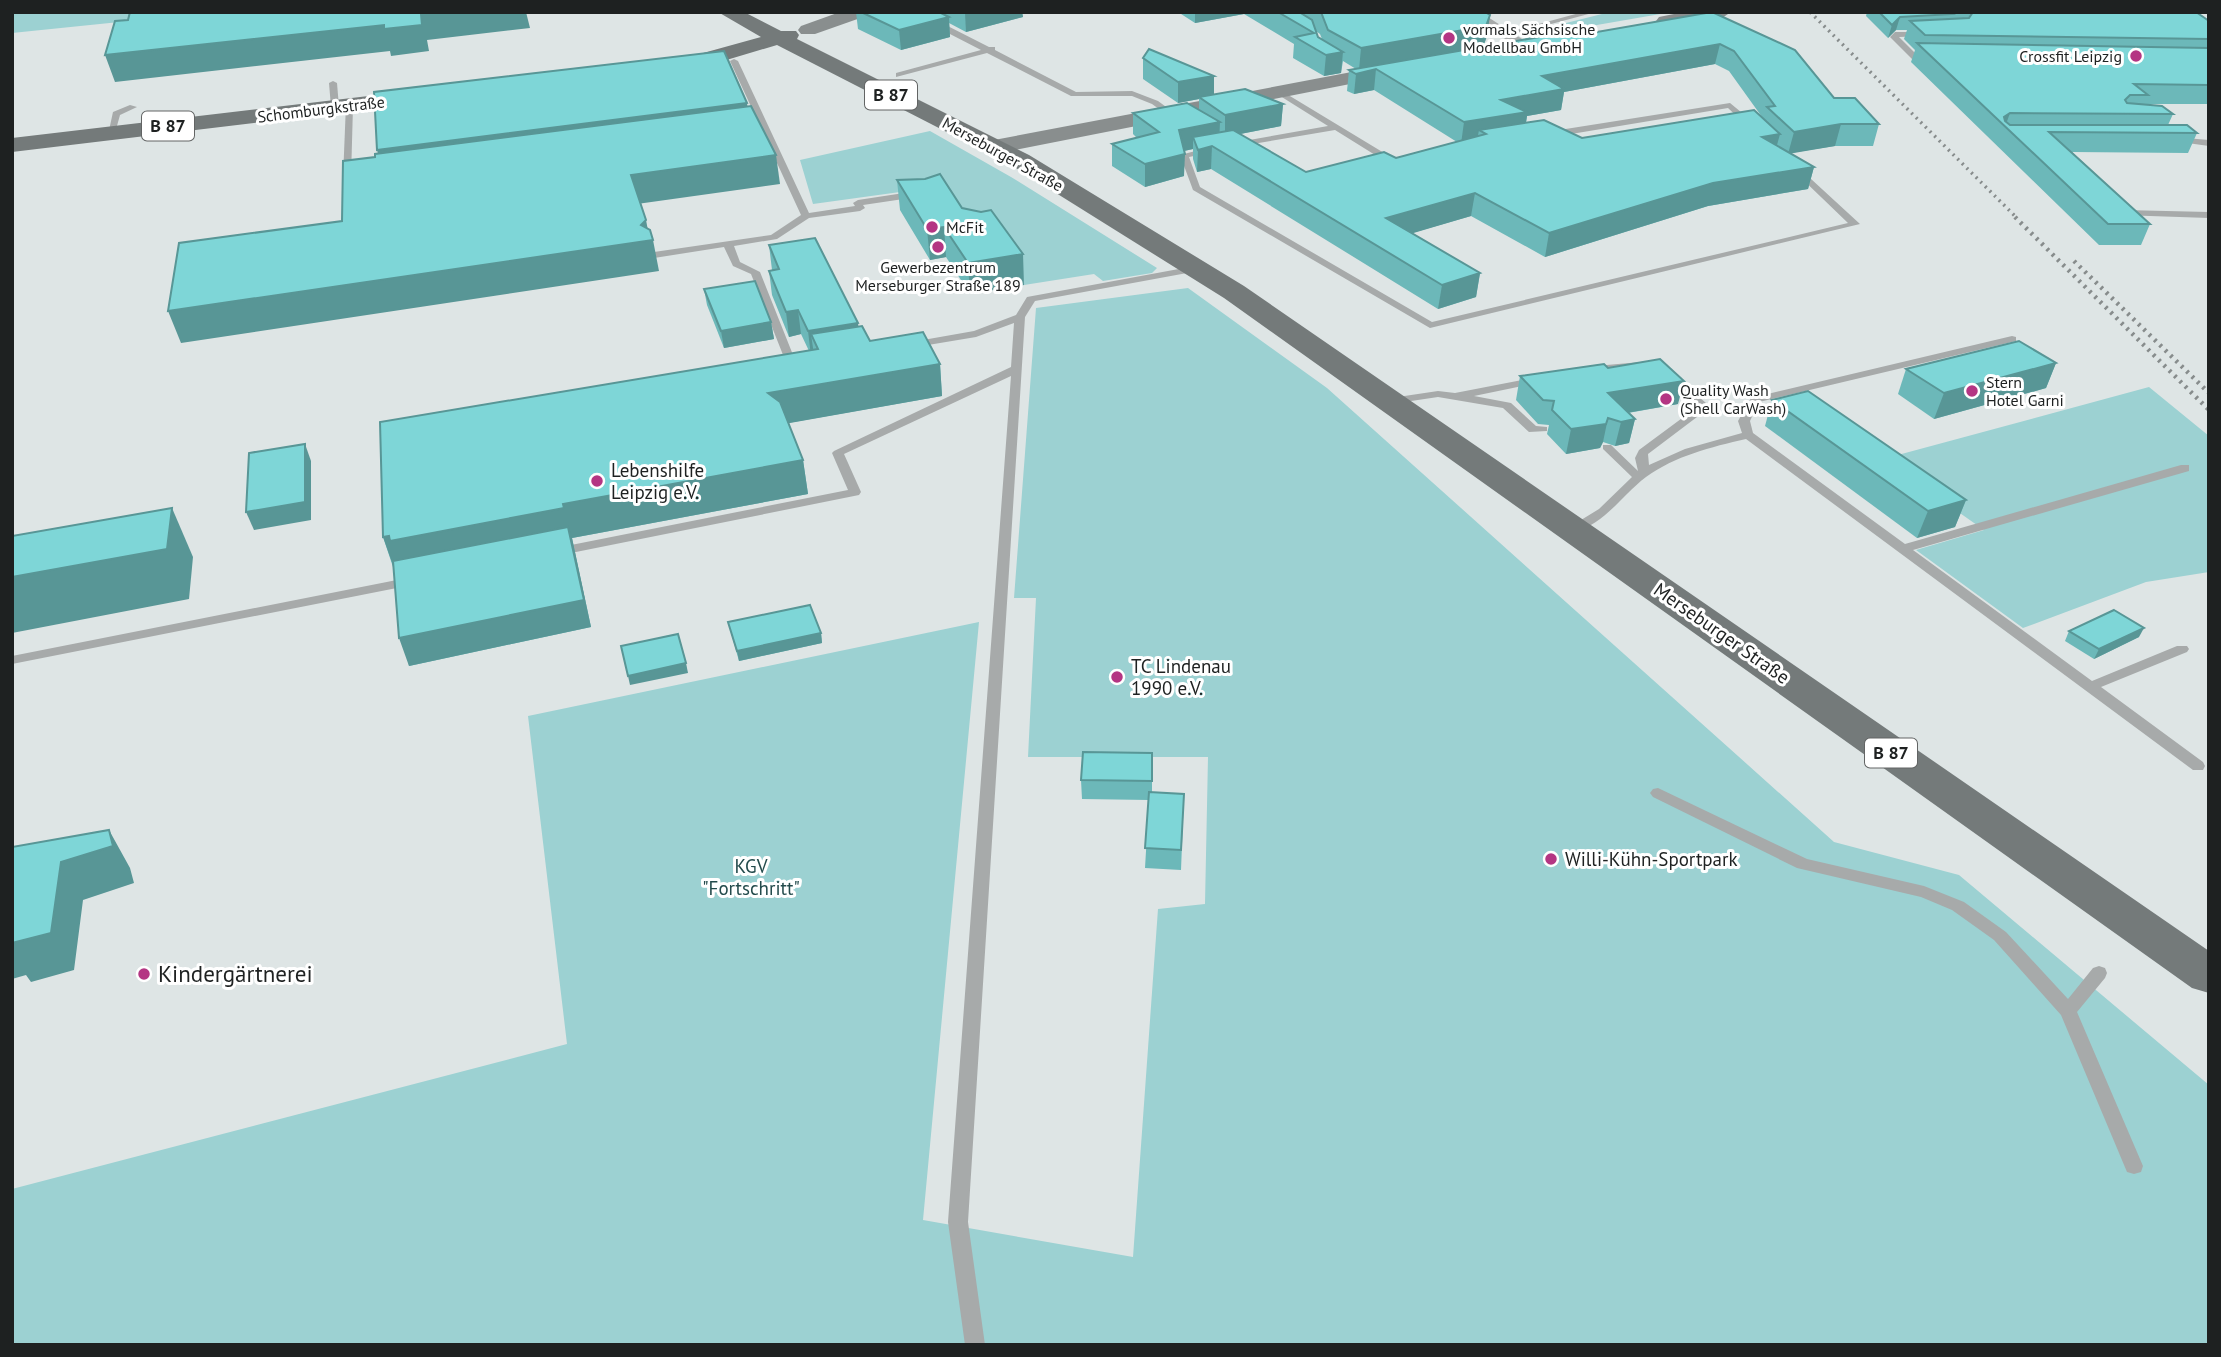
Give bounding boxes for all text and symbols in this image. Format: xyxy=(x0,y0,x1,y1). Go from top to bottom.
place label: vormals Sächsische Modellbau GmbH xyxy=(1463,19,1595,57)
marker: vormals Sächsische Modellbau GmbH xyxy=(1441,30,1457,46)
place label: Crossfit Leipzig xyxy=(2019,46,2122,66)
marker: Crossfit Leipzig xyxy=(2128,48,2144,64)
road number: B 87 xyxy=(865,80,917,110)
street label: Schomburgkstraße xyxy=(256,91,386,127)
road number: B 87 xyxy=(142,112,194,140)
street label: Merseburger Straße xyxy=(939,112,1067,196)
place label: McFit xyxy=(946,217,984,237)
marker: McFit xyxy=(924,219,940,235)
marker: Gewerbezentrum Merseburger Straße 189 xyxy=(930,239,946,255)
place label: Gewerbezentrum Merseburger Straße 189 xyxy=(855,257,1021,295)
place label: Stern Hotel Garni xyxy=(1986,372,2064,410)
place label: Quality Wash (Shell CarWash) xyxy=(1680,380,1786,418)
marker: Stern Hotel Garni xyxy=(1964,383,1980,399)
marker: Quality Wash (Shell CarWash) xyxy=(1658,391,1674,407)
place label: Lebenshilfe Leipzig e.V. xyxy=(611,458,704,504)
marker: Lebenshilfe Leipzig e.V. xyxy=(589,473,605,489)
street label: Merseburger Straße xyxy=(1649,577,1795,689)
place label: TC Lindenau 1990 e.V. xyxy=(1131,654,1231,700)
marker: TC Lindenau 1990 e.V. xyxy=(1109,669,1125,685)
road number: B 87 xyxy=(1865,738,1917,768)
place label: Willi-Kühn-Sportpark xyxy=(1565,847,1738,871)
marker: Willi-Kühn-Sportpark xyxy=(1543,851,1559,867)
park label: KGV "Fortschritt" xyxy=(702,854,800,900)
place label: Kindergärtnerei xyxy=(158,959,313,988)
marker: Kindergärtnerei xyxy=(136,966,152,982)

